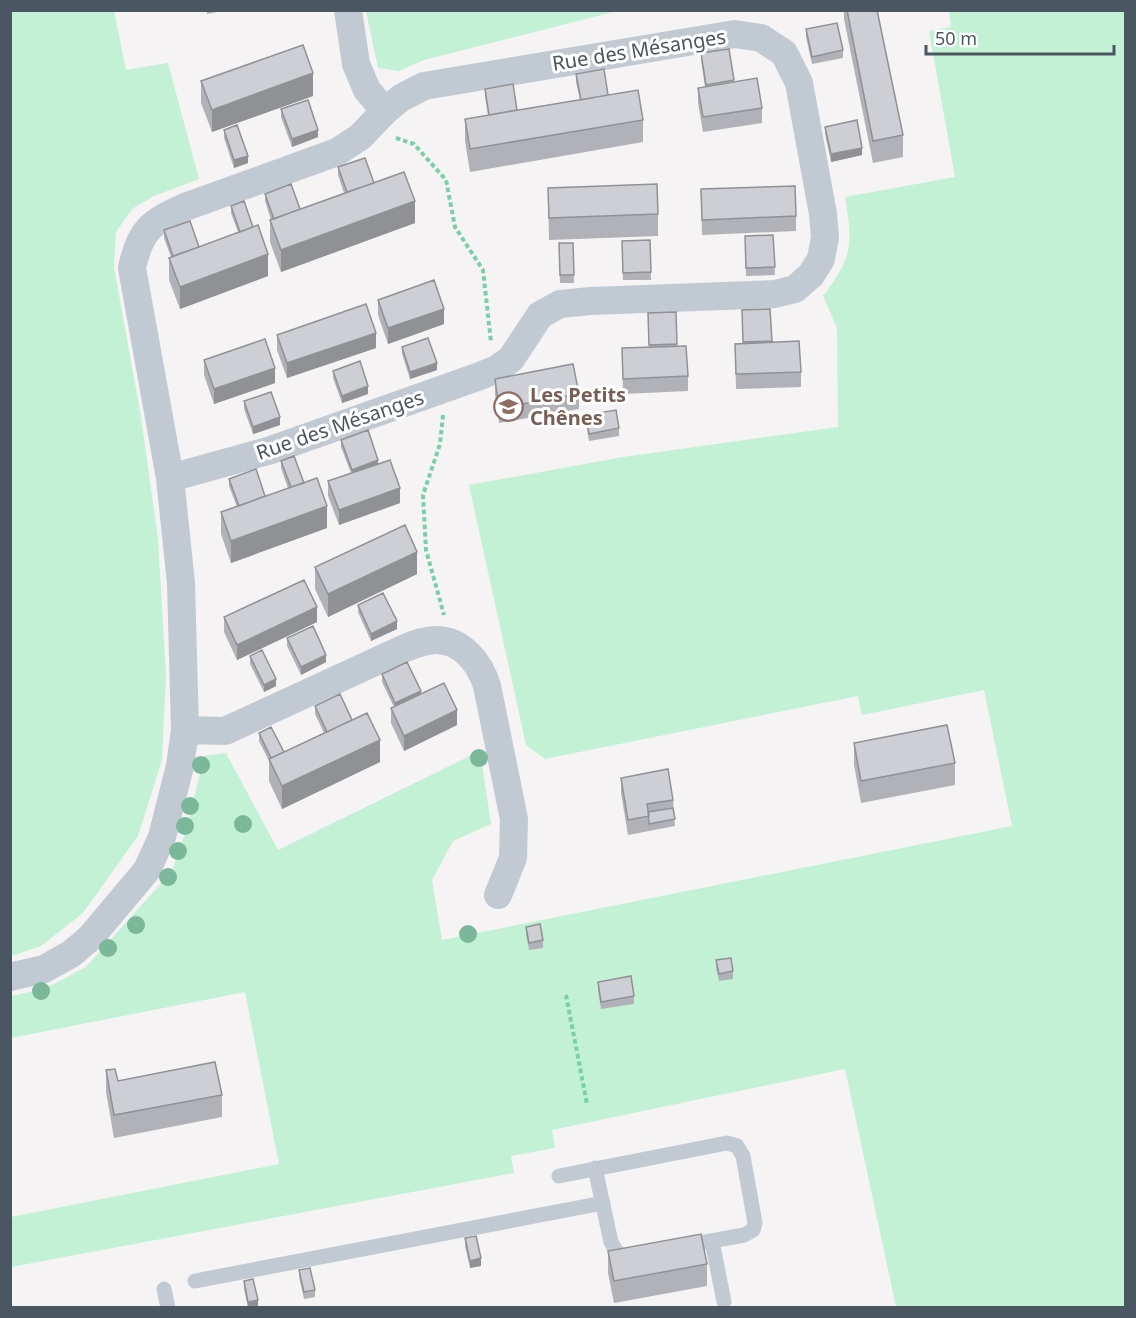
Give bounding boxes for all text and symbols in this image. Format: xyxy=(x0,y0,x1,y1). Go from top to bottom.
scale bar xyxy=(926,18,1114,56)
street label: Rue des Mésanges xyxy=(550,22,728,77)
text: 50 m xyxy=(935,26,977,50)
place label: Les Petits Chênes xyxy=(530,381,626,431)
street label: Rue des Mésanges xyxy=(253,383,427,466)
school or university icon: Les Petits Chênes xyxy=(493,391,525,423)

